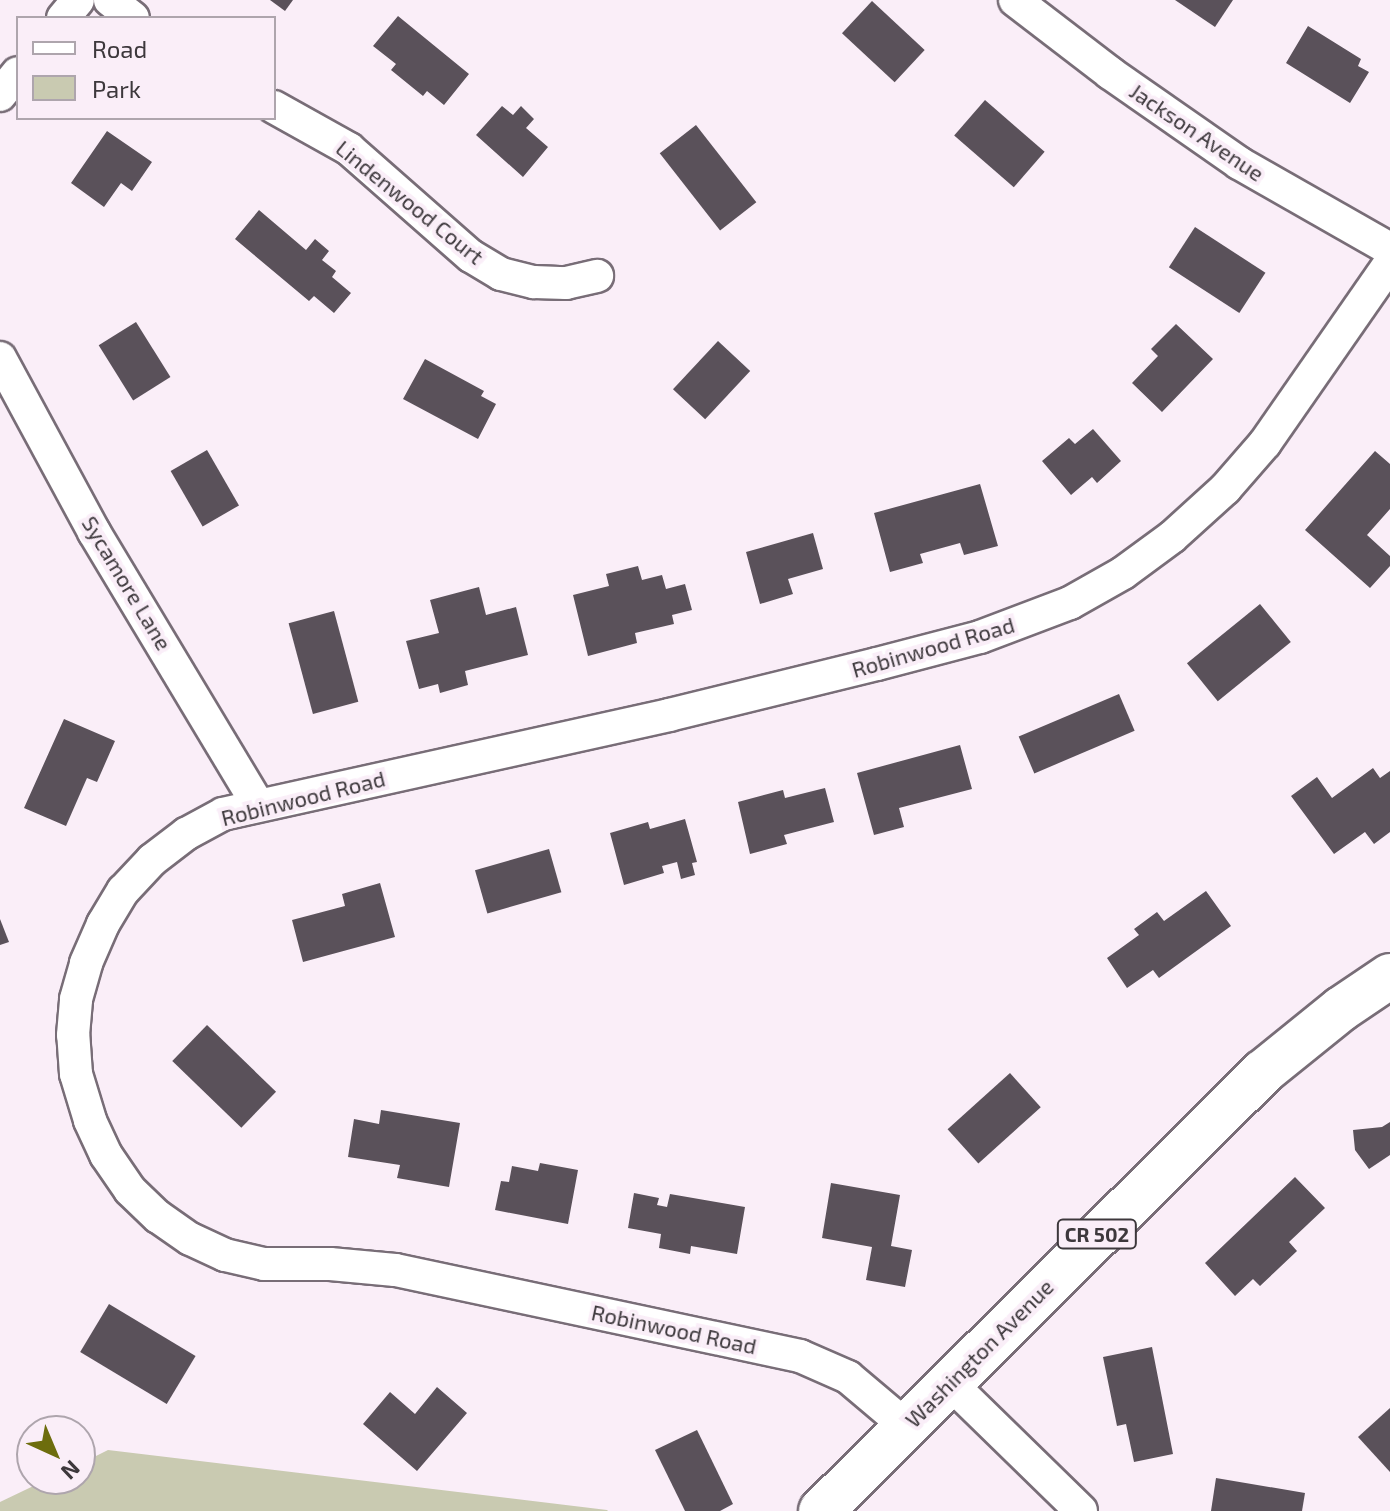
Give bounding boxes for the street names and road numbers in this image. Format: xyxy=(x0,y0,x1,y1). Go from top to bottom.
street label: Jackson Avenue xyxy=(1125,77,1269,187)
street label: Lindenwood Court xyxy=(331,134,489,270)
street label: Sycamore Lane xyxy=(77,511,177,655)
street label: Robinwood Road xyxy=(849,611,1017,683)
street label: Robinwood Road xyxy=(218,765,388,831)
road number: CR 502 xyxy=(1055,1218,1139,1250)
street label: Washington Avenue xyxy=(899,1273,1059,1433)
street label: Robinwood Road xyxy=(589,1299,759,1359)

